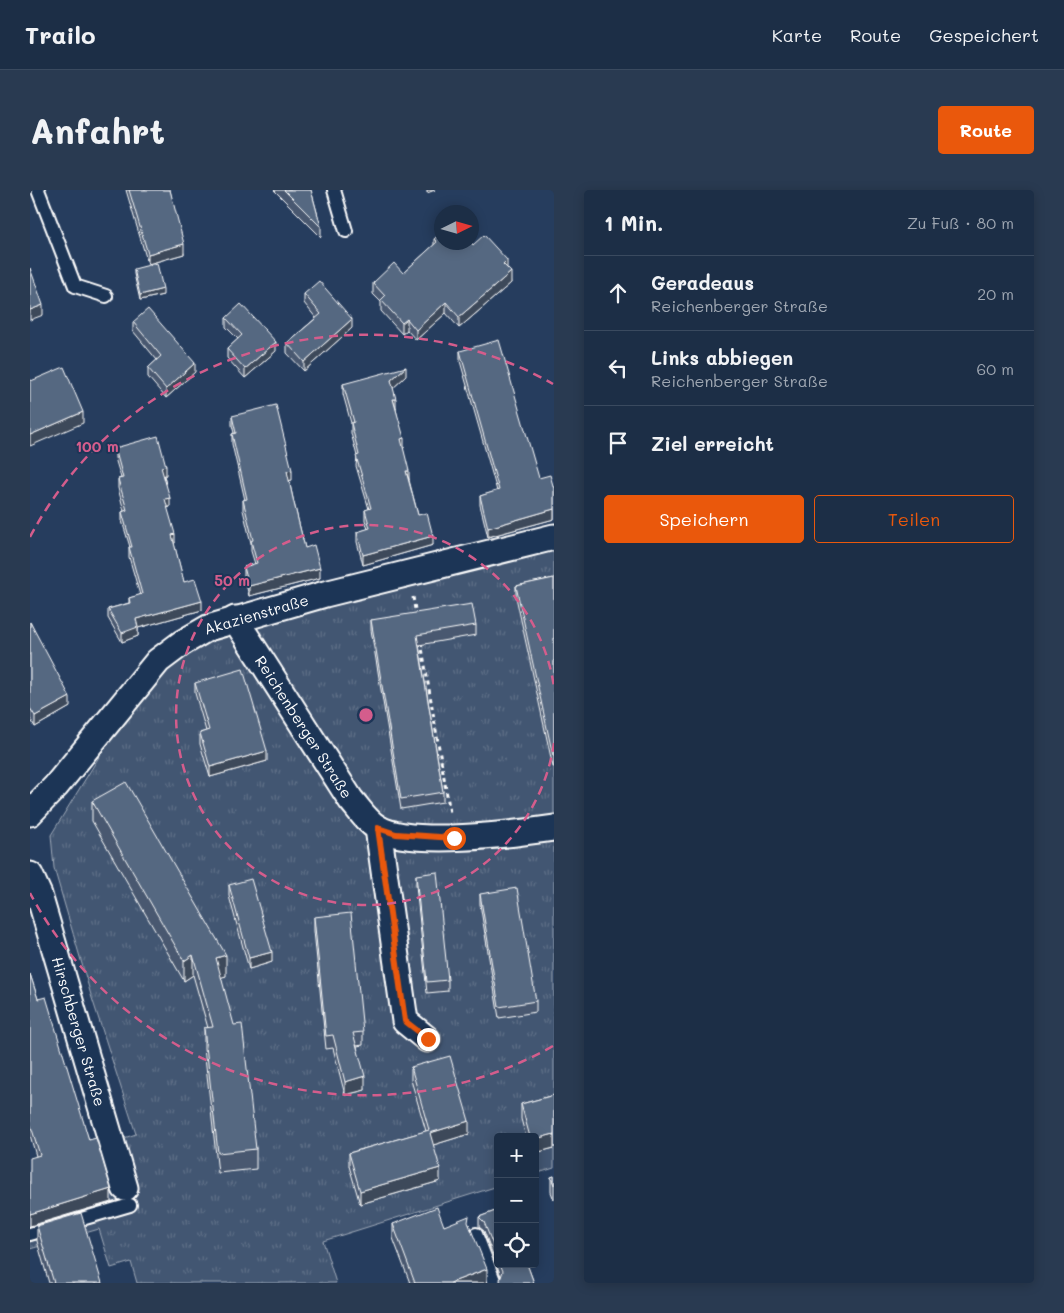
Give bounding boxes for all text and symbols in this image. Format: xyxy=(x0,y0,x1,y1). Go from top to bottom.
text: Trailo xyxy=(25,19,96,50)
text: Karte xyxy=(772,23,822,47)
text: Route xyxy=(850,23,901,47)
text: Gespeichert xyxy=(929,23,1039,47)
button: Route xyxy=(938,106,1034,154)
text: Anfahrt xyxy=(30,107,165,153)
north arrow xyxy=(434,205,479,250)
text: 1 Min. xyxy=(604,209,663,236)
text: Zu Fuß · 80 m xyxy=(907,212,1014,233)
text: Geradeaus xyxy=(651,270,754,295)
icon: ahead xyxy=(604,279,632,307)
text: 20 m xyxy=(977,283,1014,304)
text: Reichenberger Straße xyxy=(651,295,828,316)
text: Links abbiegen xyxy=(651,345,793,370)
icon: left xyxy=(604,354,632,382)
text: 60 m xyxy=(977,358,1014,379)
text: Reichenberger Straße xyxy=(651,370,828,391)
icon: arrive xyxy=(604,429,632,457)
text: Ziel erreicht xyxy=(651,431,774,456)
text: 100 m xyxy=(75,436,119,456)
button: Speichern xyxy=(604,495,804,543)
button: Teilen xyxy=(814,495,1014,543)
text: 50 m xyxy=(214,570,250,590)
street label: Akazienstraße xyxy=(202,589,311,639)
street label: Reichenberger Straße xyxy=(251,652,357,802)
centre of rings xyxy=(357,706,375,724)
route start xyxy=(443,827,466,850)
street label: Hirschberger Straße xyxy=(48,954,110,1108)
route end xyxy=(417,1028,440,1051)
map controls xyxy=(494,1133,539,1268)
button: + xyxy=(494,1133,539,1178)
button: − xyxy=(494,1178,539,1223)
button: locate xyxy=(494,1223,539,1268)

